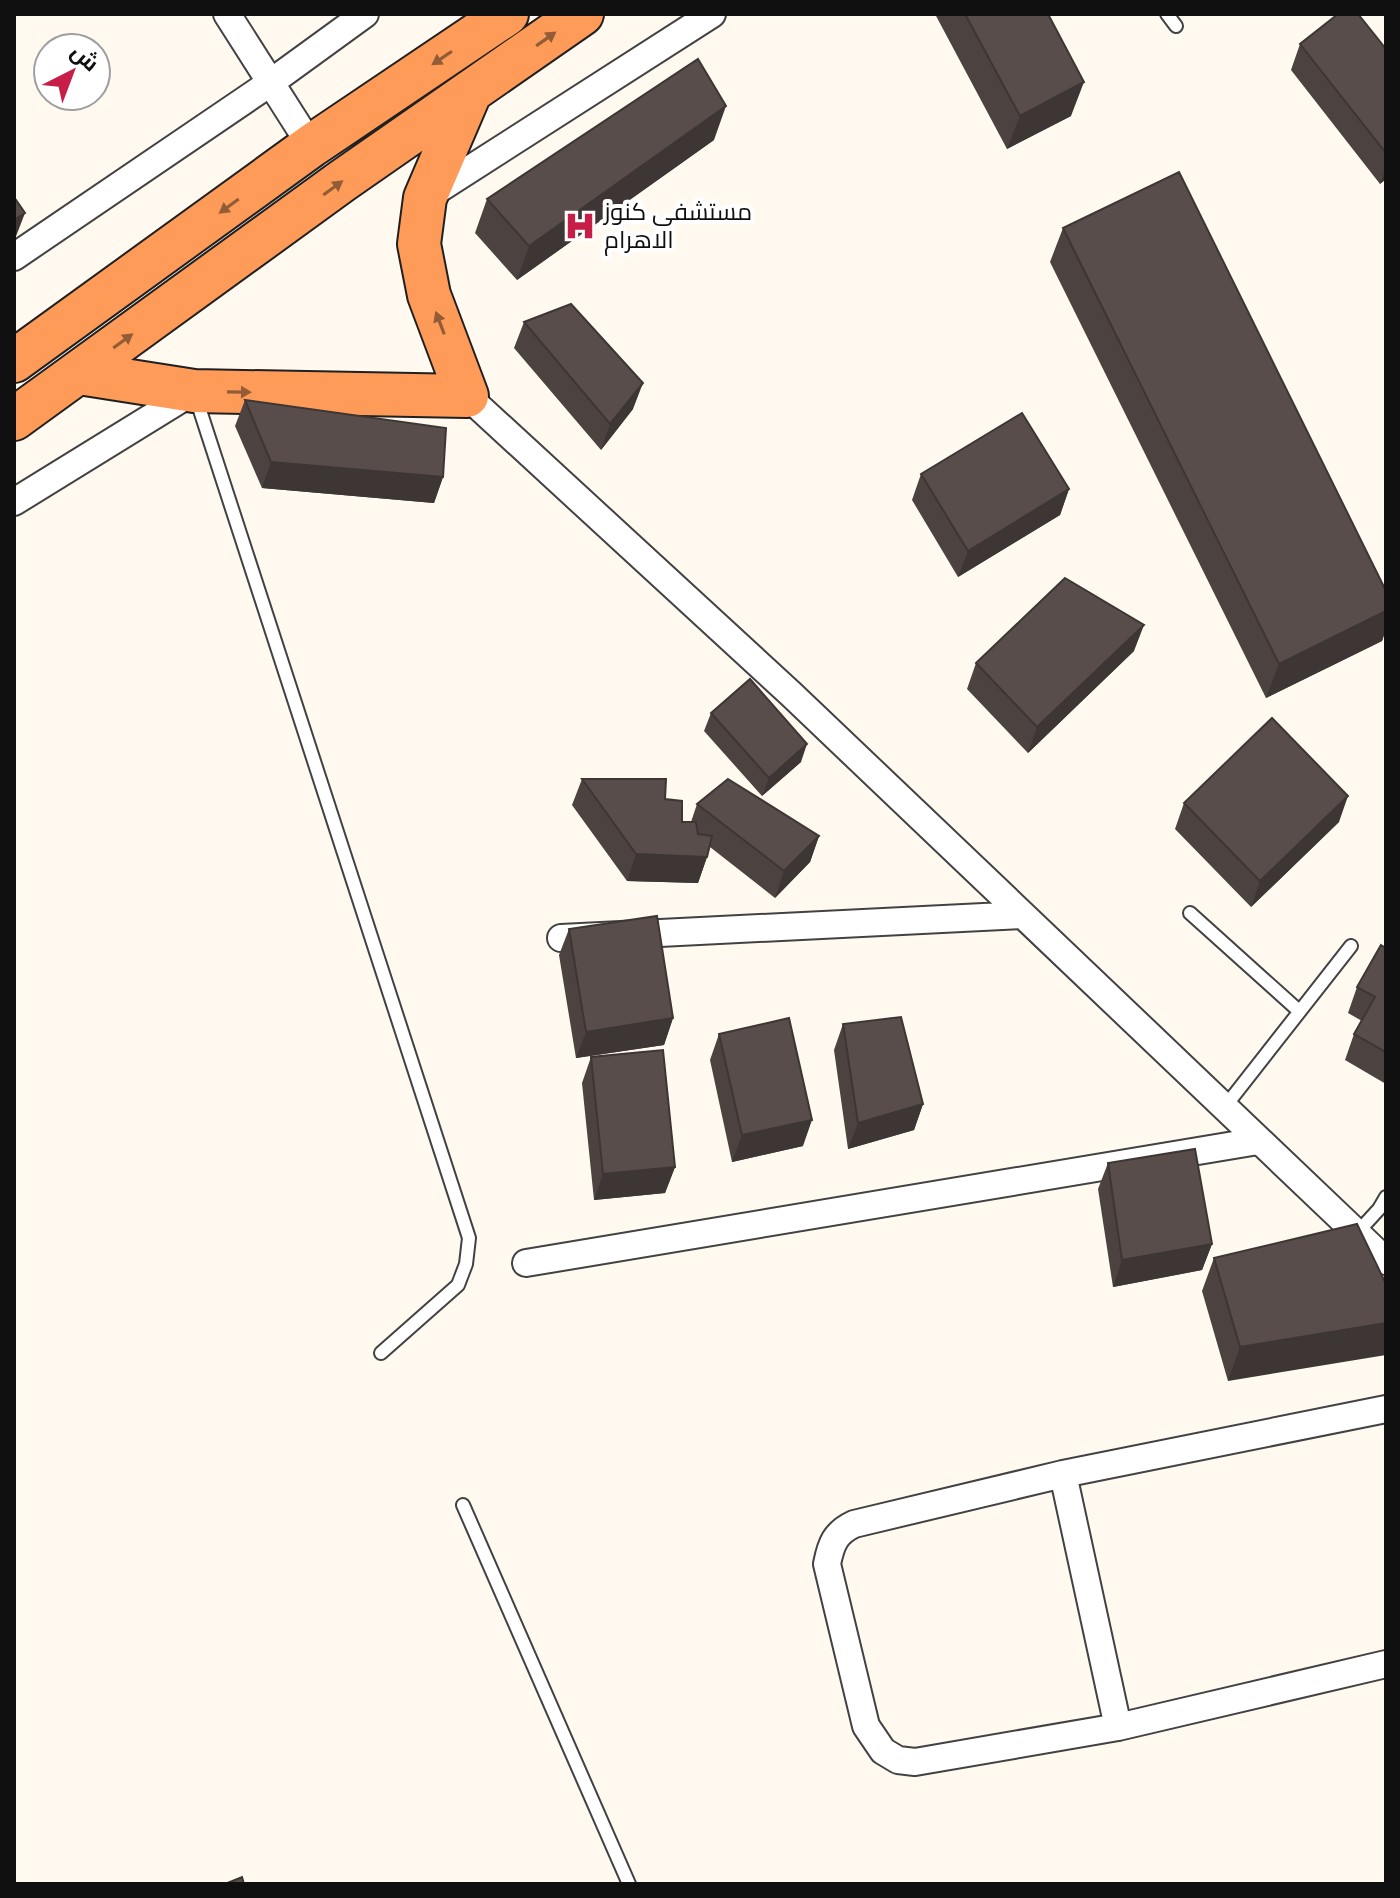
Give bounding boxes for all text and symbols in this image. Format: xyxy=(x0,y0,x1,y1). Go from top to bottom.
north arrow xyxy=(32,32,112,112)
one-way arrow xyxy=(536,32,557,47)
text: ش xyxy=(66,37,105,77)
one-way arrow xyxy=(432,50,453,65)
one-way arrow xyxy=(323,181,344,196)
place label: مستشفى كنوز الاهرام xyxy=(602,196,752,256)
one-way arrow xyxy=(218,198,239,213)
hospital icon: مستشفى كنوز الاهرام xyxy=(563,209,597,243)
one-way arrow xyxy=(433,311,446,335)
one-way arrow xyxy=(112,333,134,349)
one-way arrow xyxy=(227,386,252,398)

